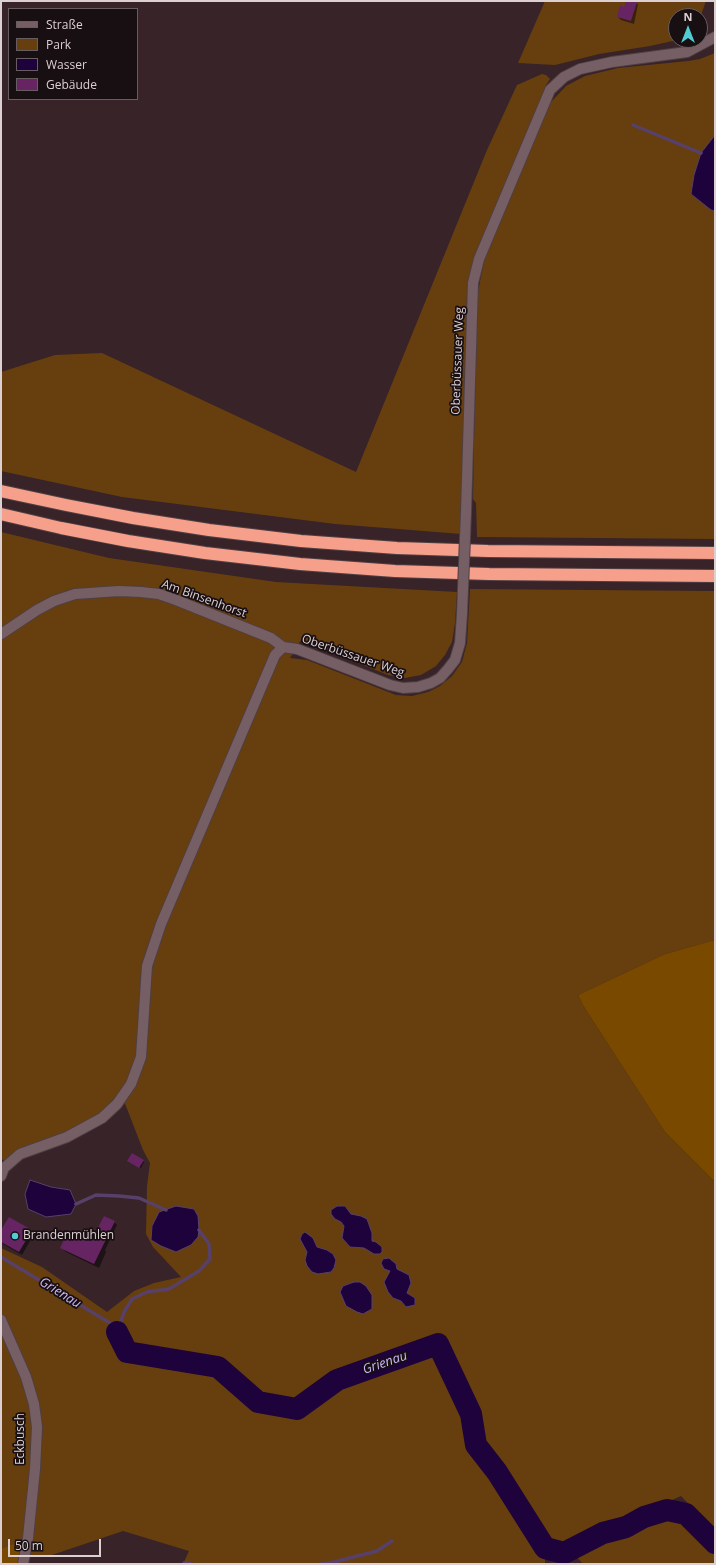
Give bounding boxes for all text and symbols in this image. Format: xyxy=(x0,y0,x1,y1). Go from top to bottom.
legend xyxy=(8,8,138,100)
north arrow xyxy=(668,8,708,48)
text: N xyxy=(684,9,692,24)
text: Straße xyxy=(46,16,83,33)
text: Park xyxy=(46,36,71,53)
text: Wasser xyxy=(46,56,87,73)
text: Gebäude xyxy=(46,76,97,93)
street label: Oberbüssauer Weg xyxy=(449,307,467,415)
street label: Am Binsenhorst xyxy=(160,577,248,621)
street label: Oberbüssauer Weg xyxy=(300,632,406,680)
place label: Brandenmühlen xyxy=(23,1229,114,1243)
marker: Brandenmühlen xyxy=(10,1231,20,1241)
water label: Grienau xyxy=(36,1274,84,1312)
water label: Grienau xyxy=(361,1348,409,1378)
street label: Eckbusch xyxy=(14,1413,28,1465)
scale bar xyxy=(10,1531,103,1557)
text: 50 m xyxy=(15,1537,43,1554)

